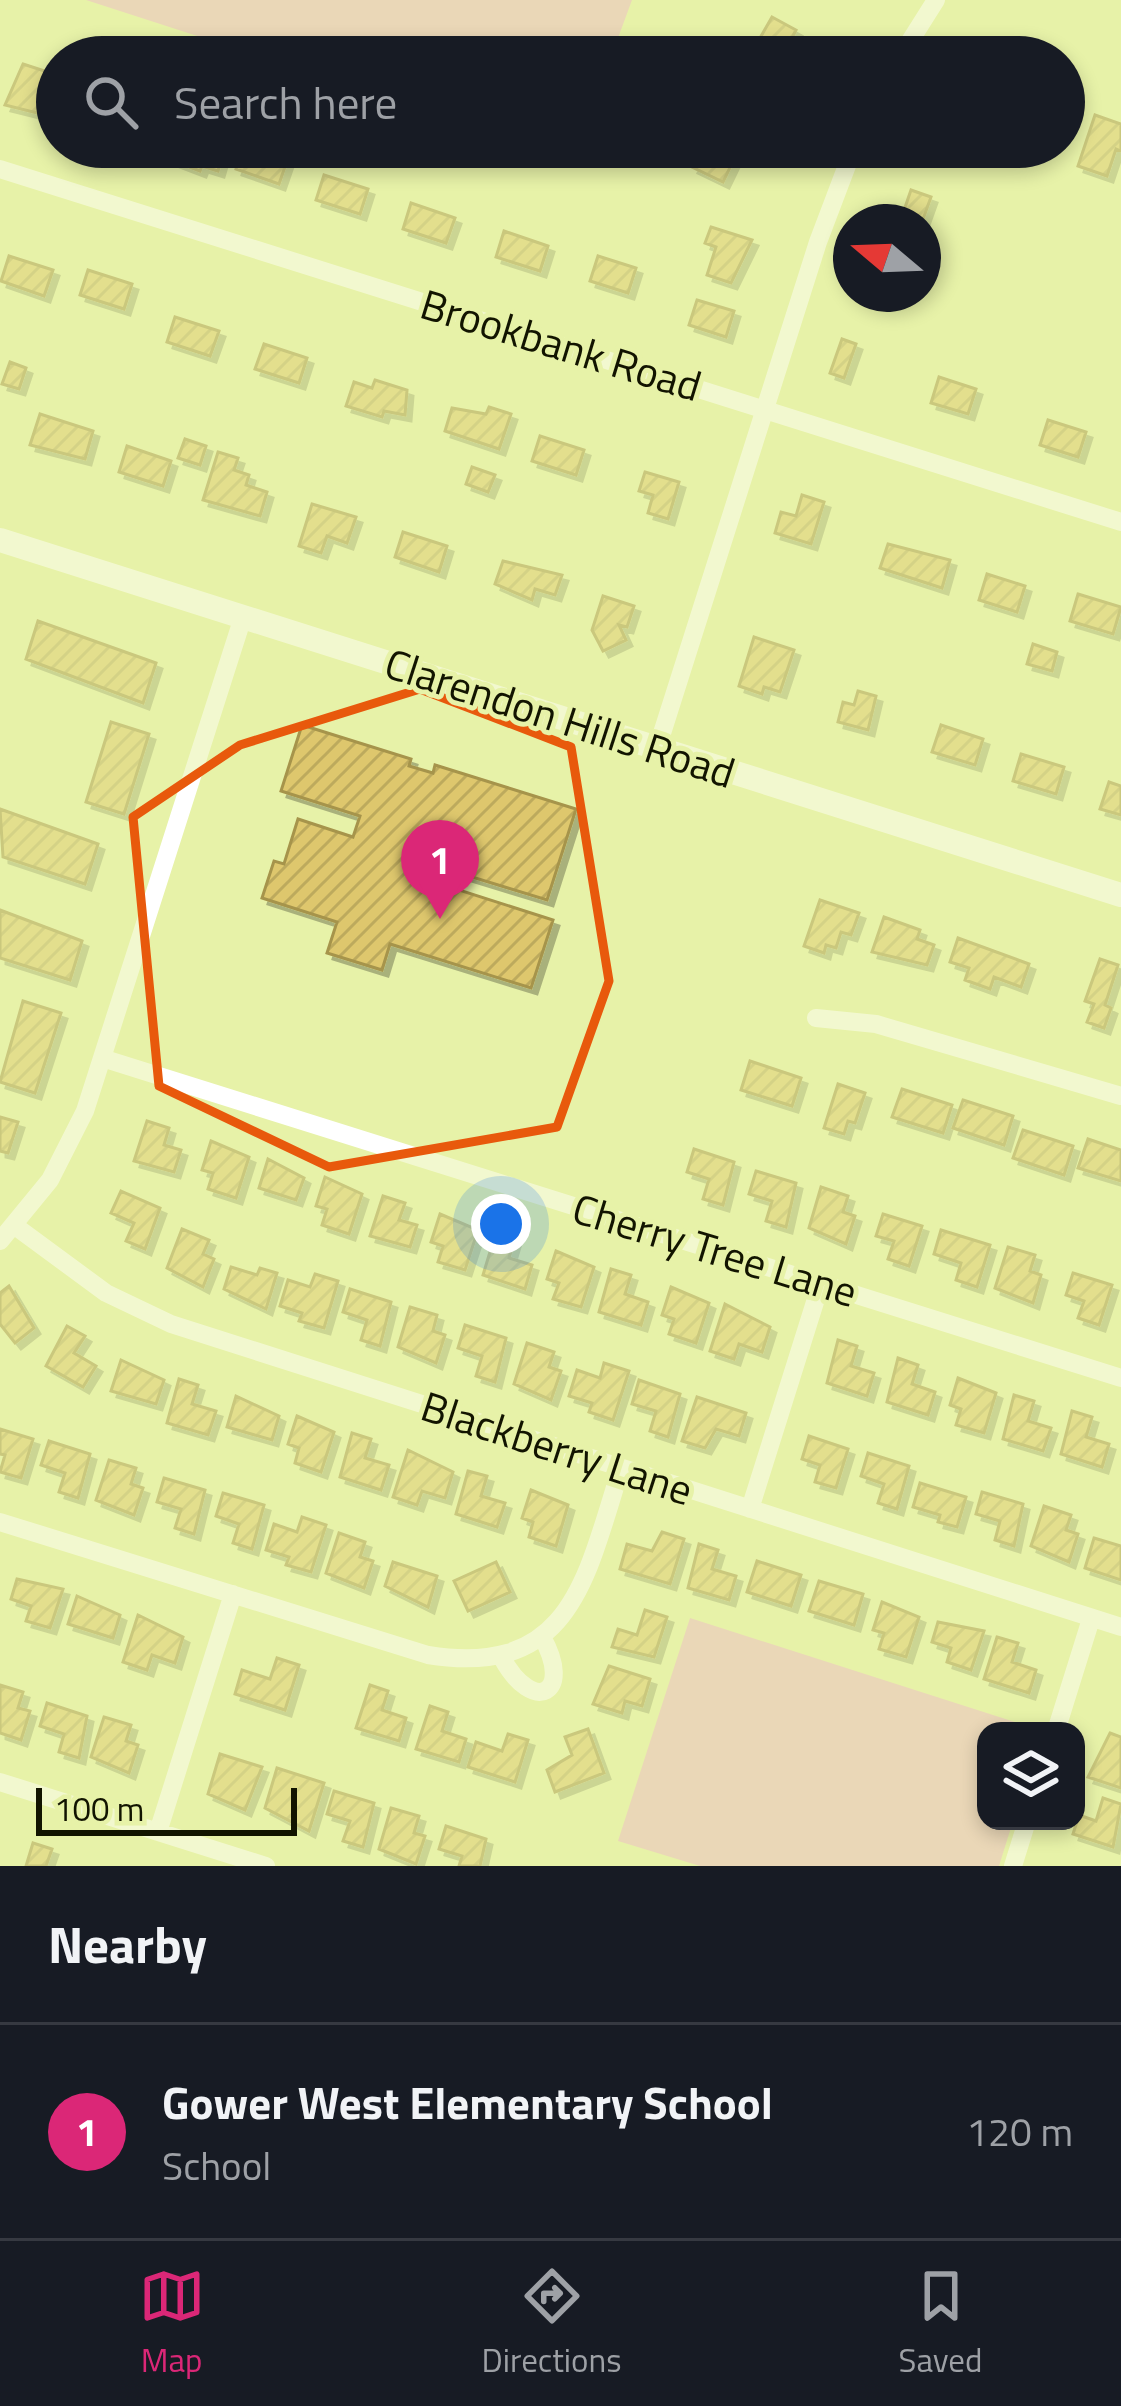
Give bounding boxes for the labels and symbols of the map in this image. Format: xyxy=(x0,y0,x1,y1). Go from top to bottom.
north arrow xyxy=(833,204,941,312)
street label: Brookbank Road xyxy=(413,271,710,417)
street label: Clarendon Hills Road xyxy=(377,630,743,804)
pin: 1 xyxy=(401,820,479,919)
street label: Cherry Tree Lane xyxy=(565,1175,865,1323)
your location xyxy=(471,1194,531,1254)
street label: Blackberry Lane xyxy=(413,1373,701,1521)
scale bar xyxy=(36,1782,297,1835)

